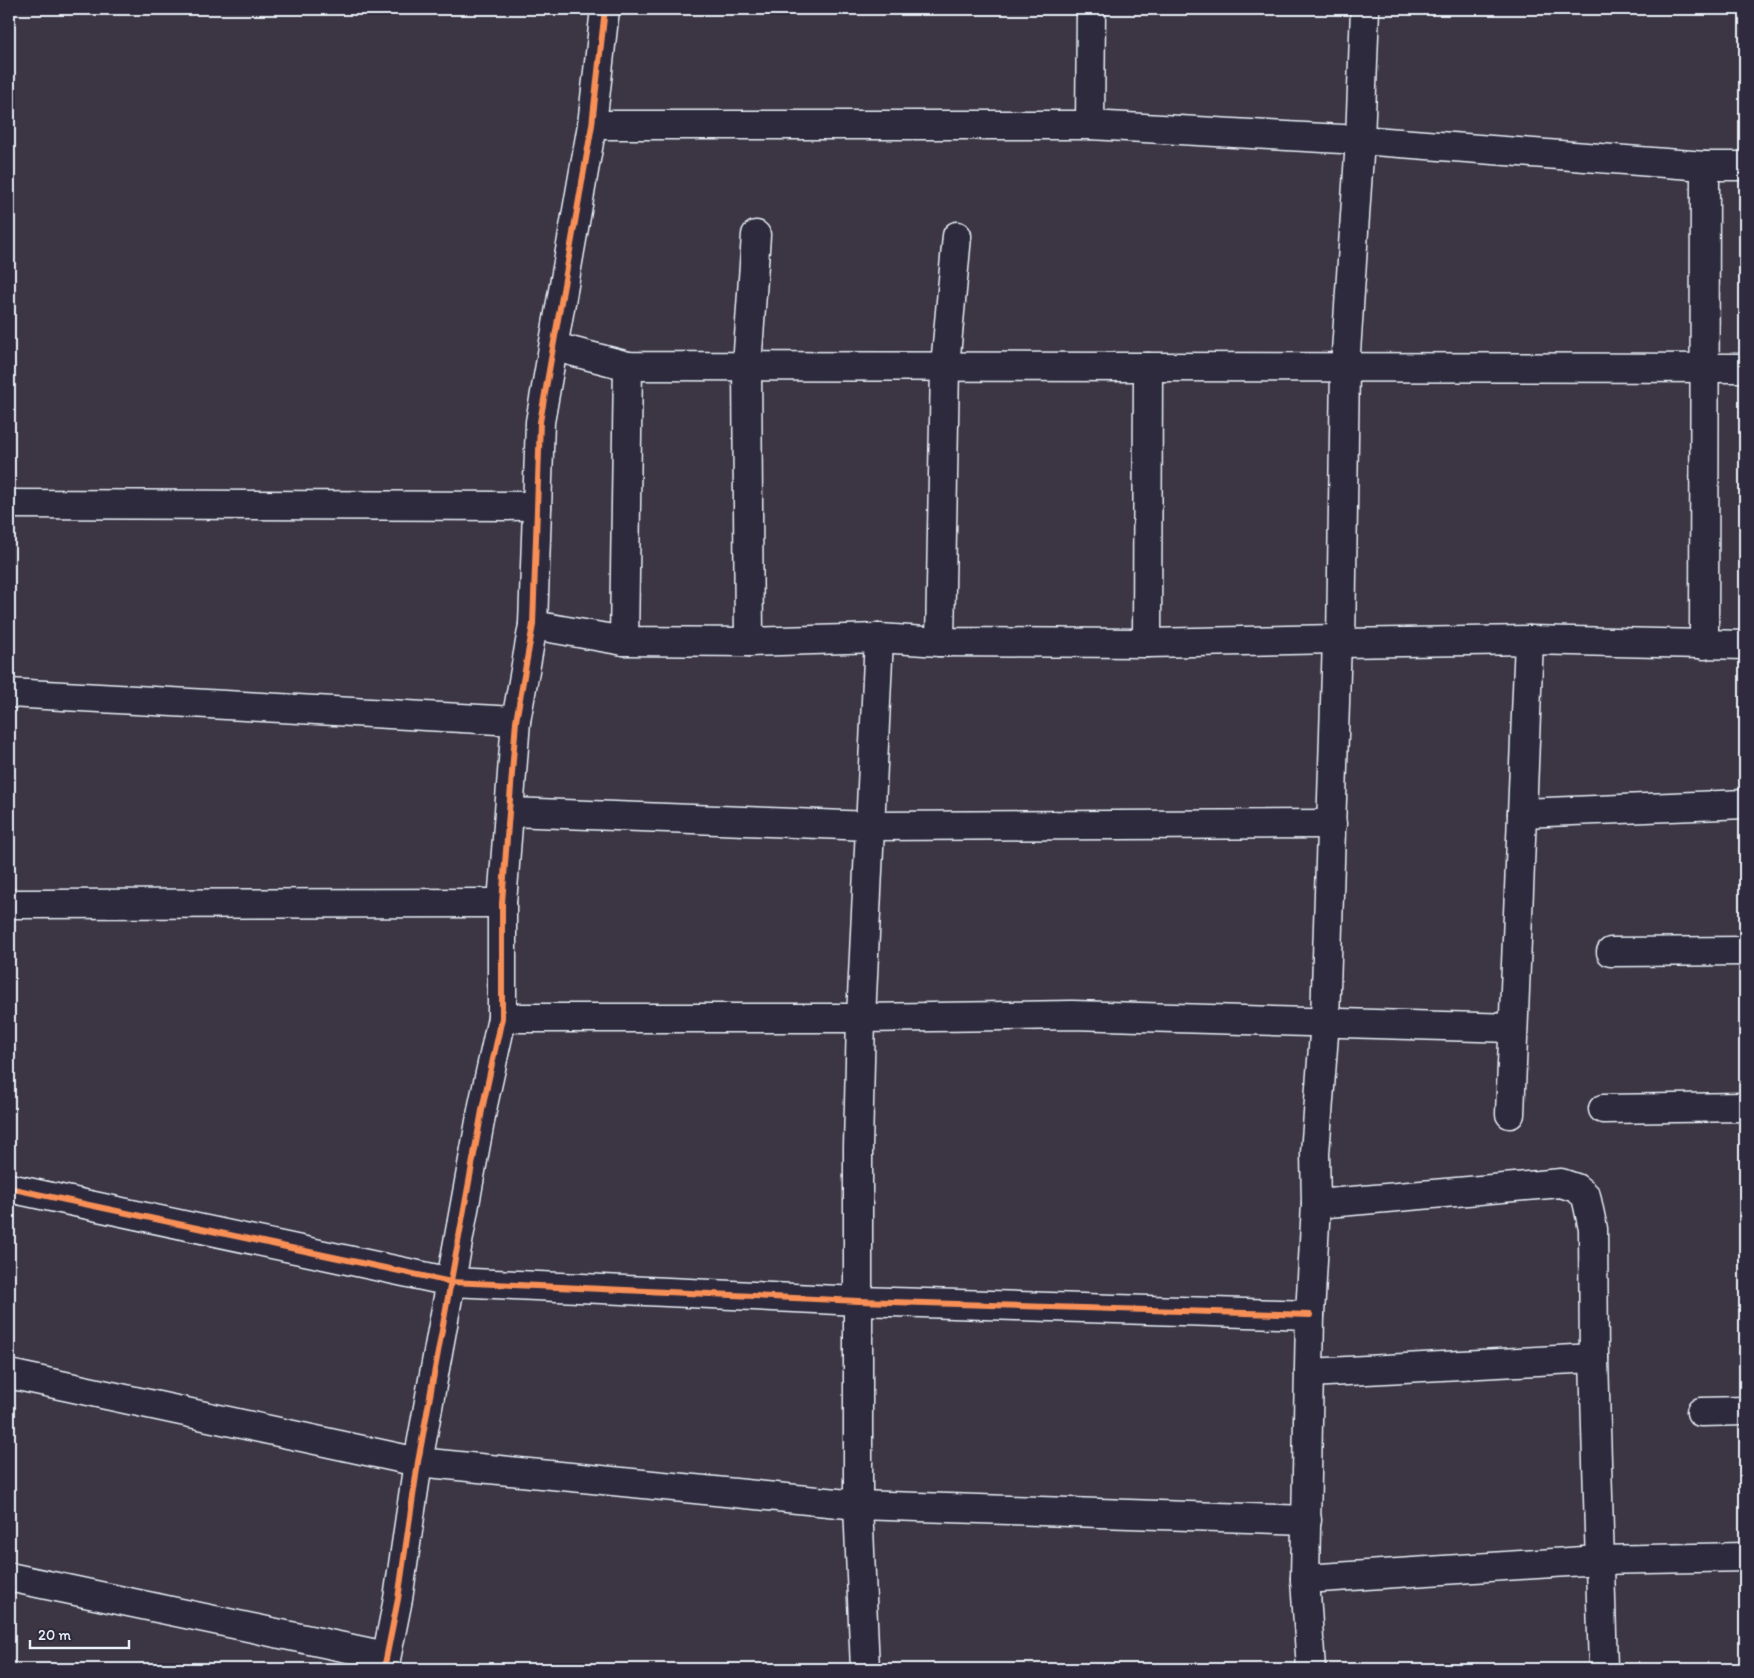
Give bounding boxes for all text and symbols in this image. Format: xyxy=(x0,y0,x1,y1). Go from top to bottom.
scale bar xyxy=(30,1618,129,1650)
text: 20 m xyxy=(38,1626,72,1644)

